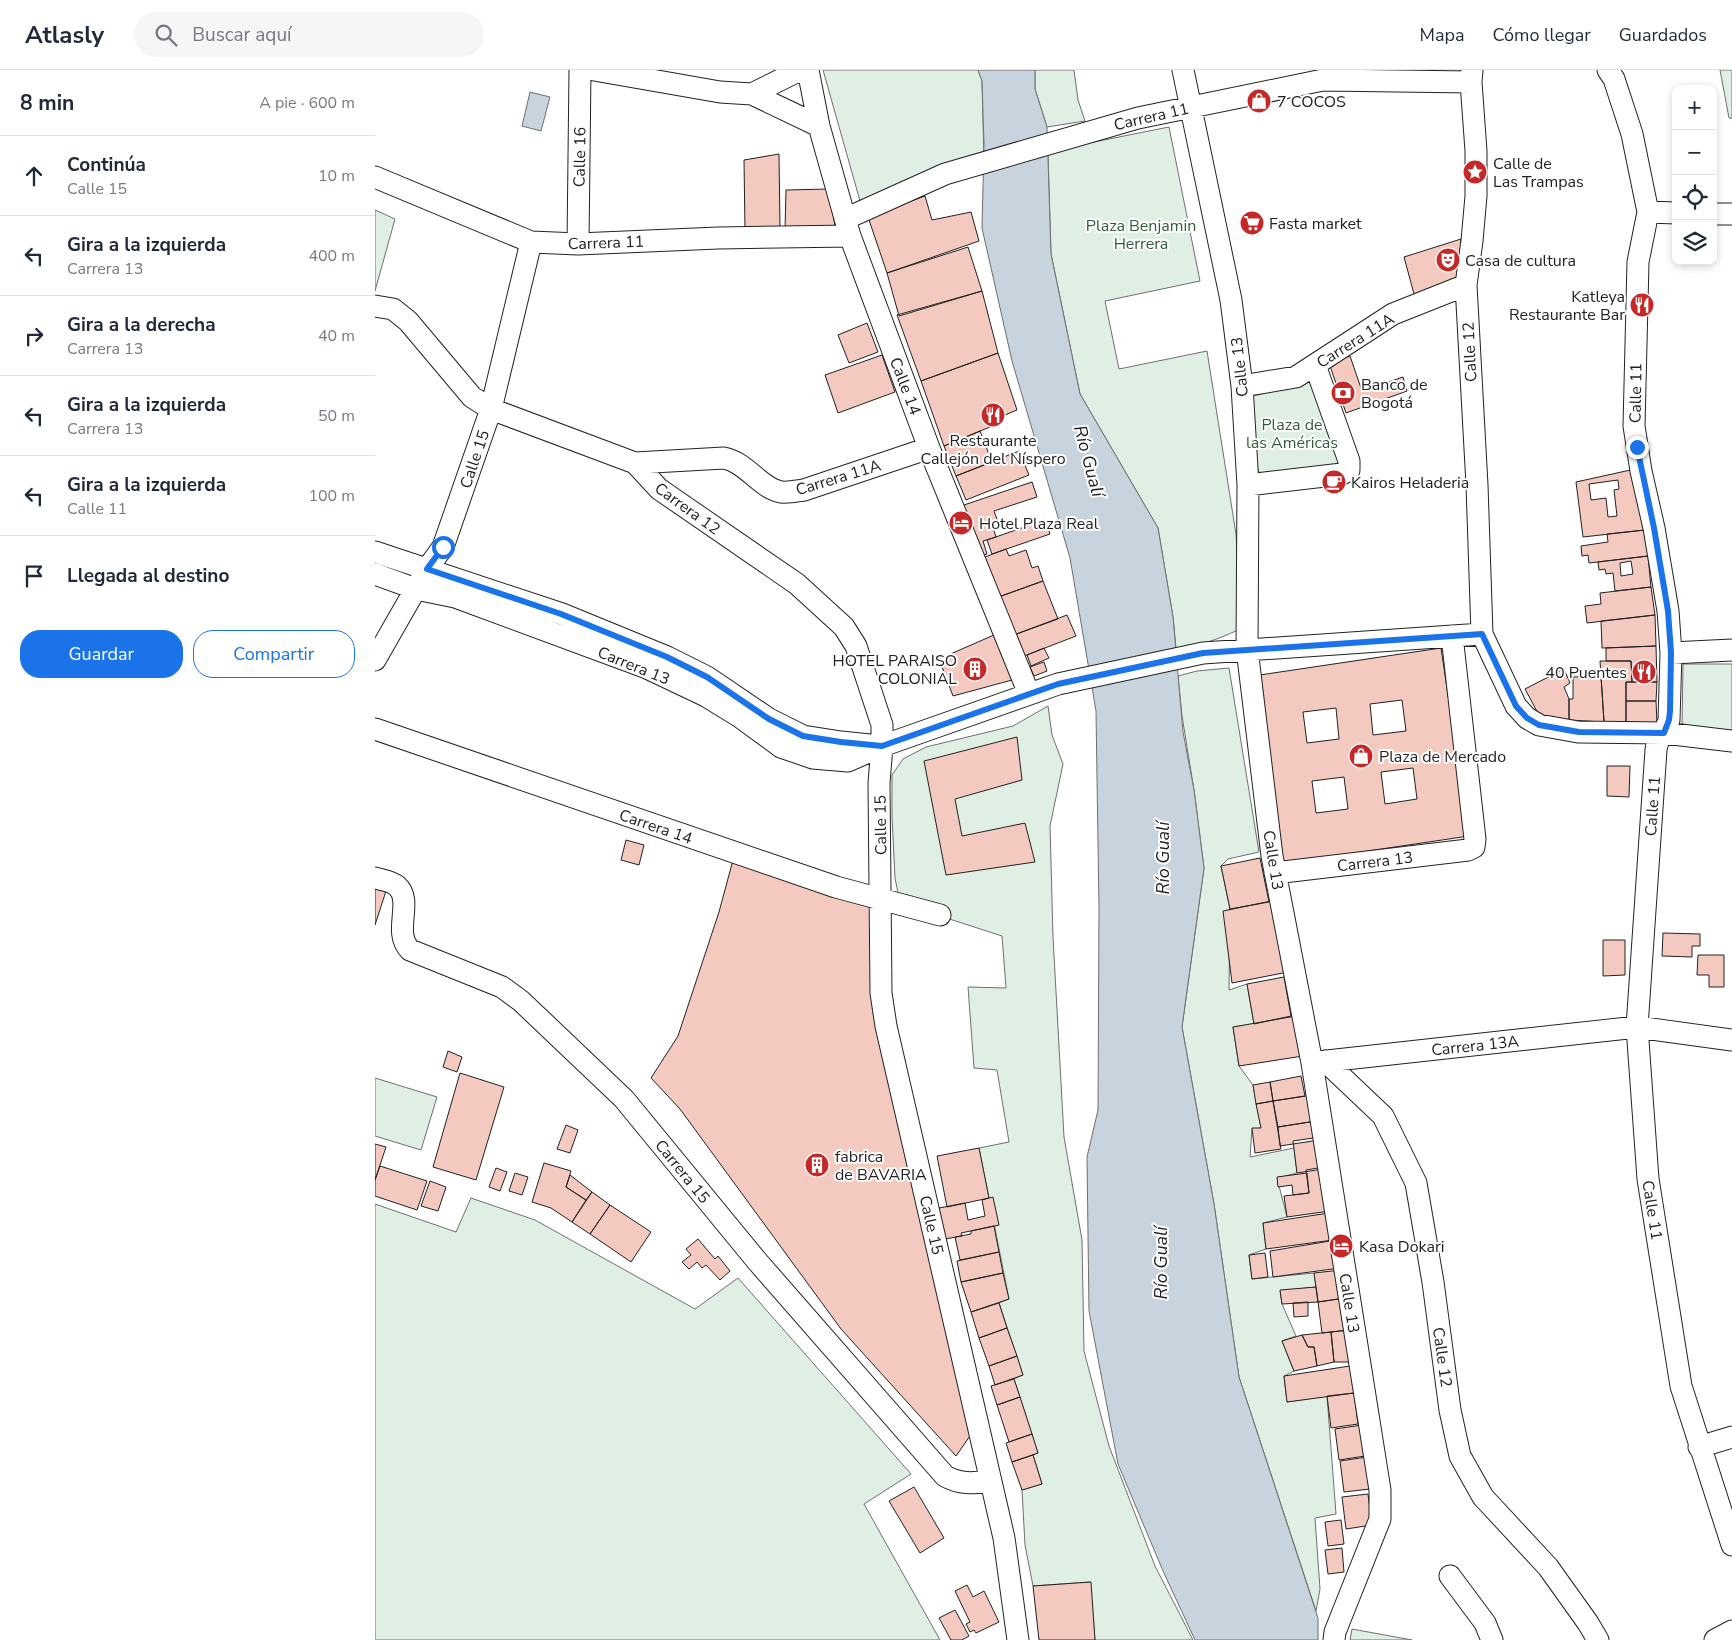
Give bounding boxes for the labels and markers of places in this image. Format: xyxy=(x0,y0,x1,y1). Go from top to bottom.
shop icon: 7 COCOS xyxy=(1246,88,1272,114)
place label: 7 COCOS xyxy=(1277,91,1346,113)
place label: Calle de Las Trampas xyxy=(1493,153,1584,193)
place icon: Calle de Las Trampas xyxy=(1462,159,1488,185)
supermarket icon: Fasta market xyxy=(1239,210,1265,236)
place label: Fasta market xyxy=(1269,213,1362,235)
theatre icon: Casa de cultura xyxy=(1435,247,1461,273)
place label: Casa de cultura xyxy=(1465,250,1576,272)
place label: Katleya Restaurante Bar xyxy=(1509,286,1625,326)
restaurant icon: Katleya Restaurante Bar xyxy=(1629,292,1655,318)
place label: Banco de Bogotá xyxy=(1361,374,1427,414)
bank icon: Banco de Bogotá xyxy=(1330,380,1356,406)
restaurant icon: Restaurante Callejón del Níspero xyxy=(980,402,1006,428)
place label: Restaurante Callejón del Níspero xyxy=(920,430,1066,470)
cafe icon: Kairos Heladeria xyxy=(1321,469,1347,495)
place label: Kairos Heladeria xyxy=(1351,472,1469,494)
hotel icon: Hotel Plaza Real xyxy=(948,510,974,536)
place label: Hotel Plaza Real xyxy=(979,513,1099,535)
place label: HOTEL PARAISO COLONIAL xyxy=(832,650,957,690)
building icon: HOTEL PARAISO COLONIAL xyxy=(962,656,988,682)
restaurant icon: 40 Puentes xyxy=(1631,659,1657,685)
place label: 40 Puentes xyxy=(1545,662,1627,684)
shop icon: Plaza de Mercado xyxy=(1348,743,1374,769)
place label: Plaza de Mercado xyxy=(1379,746,1506,768)
place label: fabrica de BAVARIA xyxy=(835,1146,927,1186)
building icon: fabrica de BAVARIA xyxy=(804,1152,830,1178)
hotel icon: Kasa Dokari xyxy=(1328,1233,1354,1259)
place label: Kasa Dokari xyxy=(1359,1236,1444,1258)

